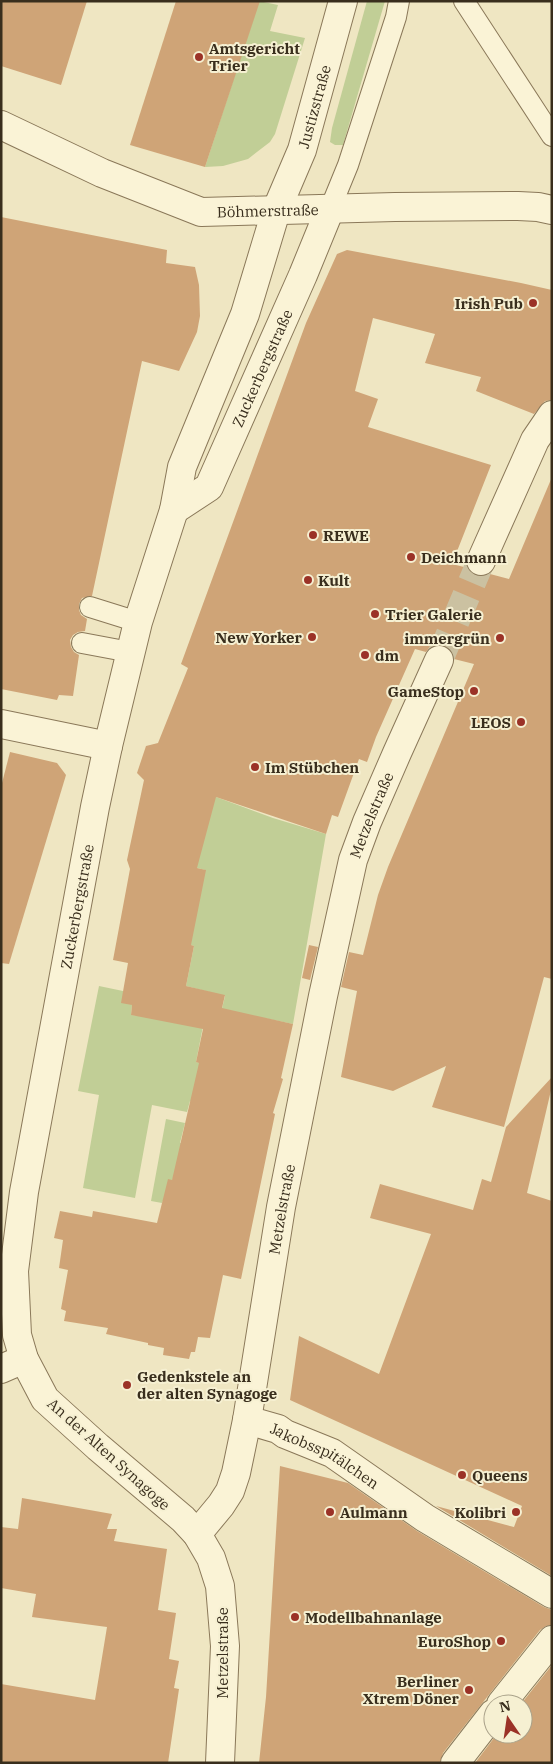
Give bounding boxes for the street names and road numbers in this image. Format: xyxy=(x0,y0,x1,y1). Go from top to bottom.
street label: Justizstraße xyxy=(293,63,334,150)
street label: Böhmerstraße xyxy=(217,199,319,221)
street label: Zuckerbergstraße xyxy=(227,306,296,430)
street label: Metzelstraße xyxy=(345,769,397,861)
street label: Zuckerbergstraße xyxy=(56,843,97,971)
street label: Metzelstraße xyxy=(264,1162,299,1256)
street label: An der Alten Synagoge xyxy=(44,1394,174,1514)
street label: Jakobsspitälchen xyxy=(268,1418,383,1493)
street label: Metzelstraße xyxy=(213,1607,232,1699)

